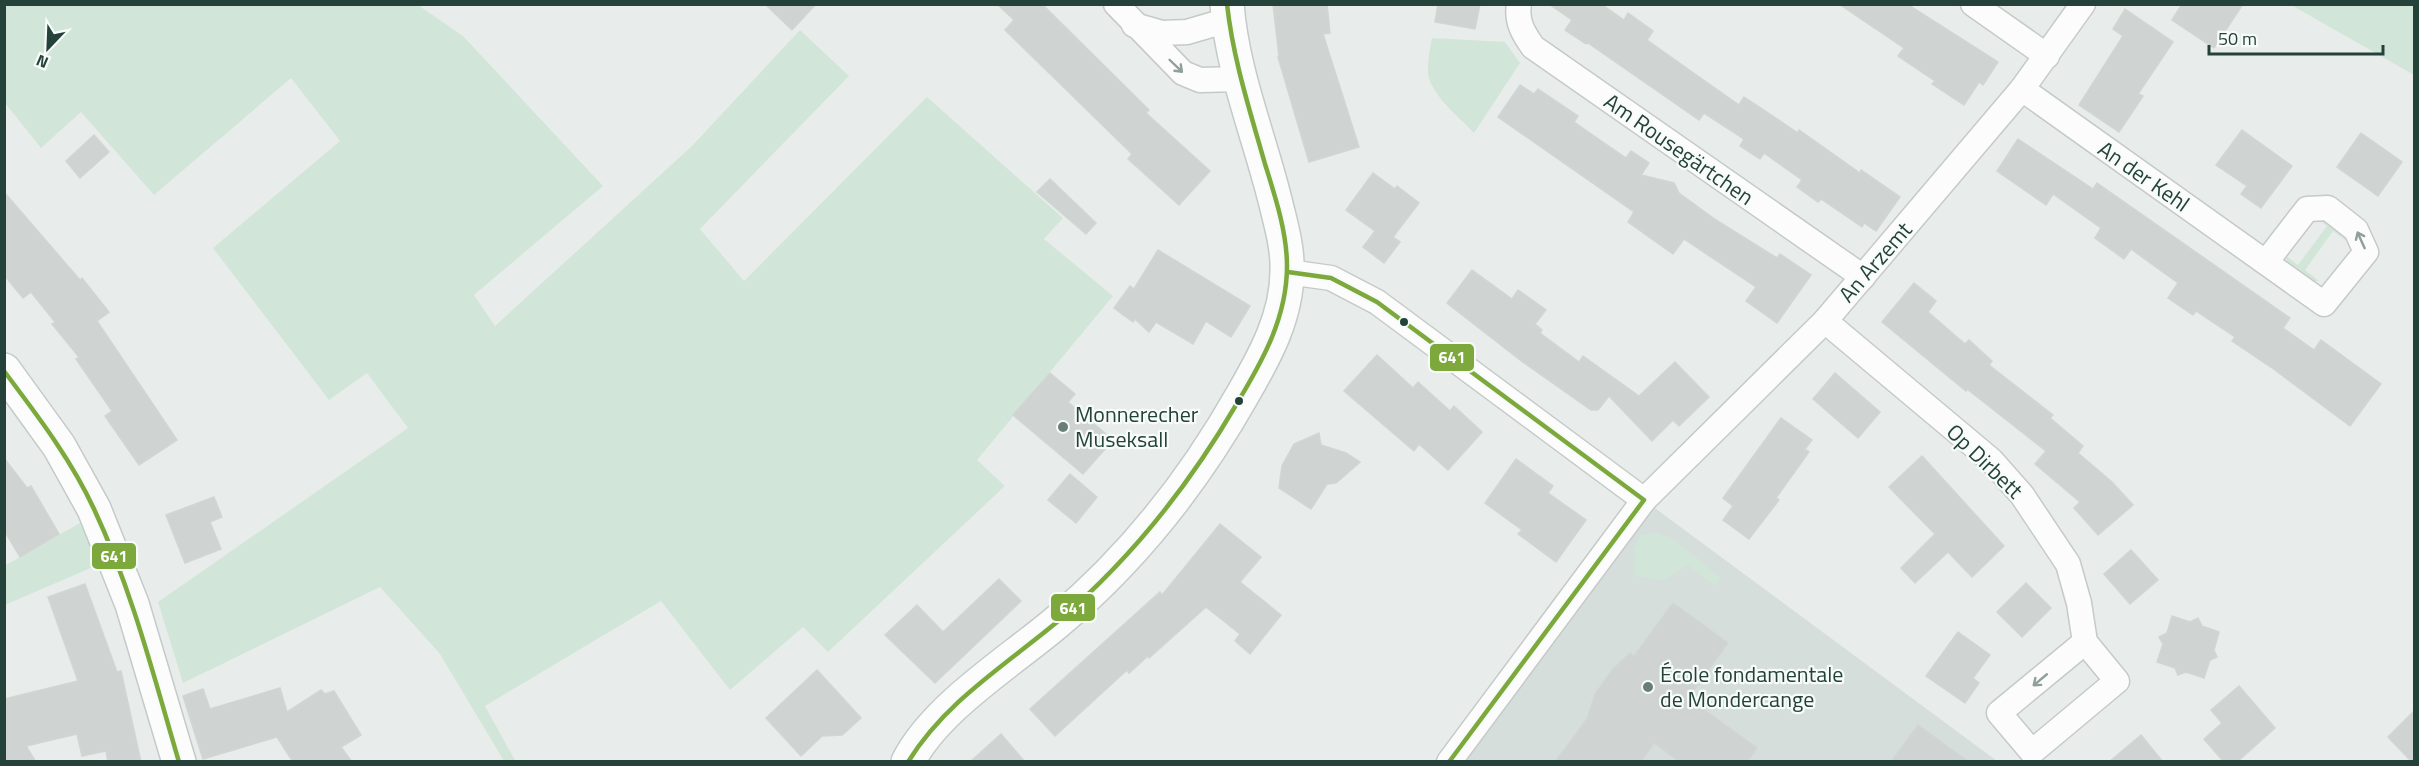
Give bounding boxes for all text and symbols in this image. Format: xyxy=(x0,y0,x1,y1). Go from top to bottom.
north arrow xyxy=(18,18,78,78)
scale bar xyxy=(2209,18,2383,56)
text: 50 m xyxy=(2218,25,2257,52)
text: N xyxy=(32,49,52,75)
one-way arrow xyxy=(1169,59,1184,73)
street label: Am Rousegärtchen xyxy=(1597,85,1761,213)
street label: An der Kehl xyxy=(2091,132,2197,220)
street label: An Arzemt xyxy=(1830,214,1920,310)
one-way arrow xyxy=(2355,232,2366,250)
unlabelled marker xyxy=(1398,316,1410,328)
line badge: 641 xyxy=(1429,343,1475,372)
text: 641 xyxy=(1439,345,1465,369)
unlabelled marker xyxy=(1233,395,1245,407)
place label: Monnerecher Museksall xyxy=(1075,397,1199,456)
street label: Op Dirbett xyxy=(1939,416,2031,507)
marker: Monnerecher Museksall xyxy=(1056,420,1070,434)
line badge: 641 xyxy=(91,542,137,570)
text: 641 xyxy=(101,544,127,568)
line badge: 641 xyxy=(1050,593,1096,622)
text: 641 xyxy=(1060,596,1086,620)
place label: École fondamentale de Mondercange xyxy=(1660,657,1843,716)
one-way arrow xyxy=(2032,673,2048,686)
marker: École fondamentale de Mondercange xyxy=(1641,680,1655,694)

